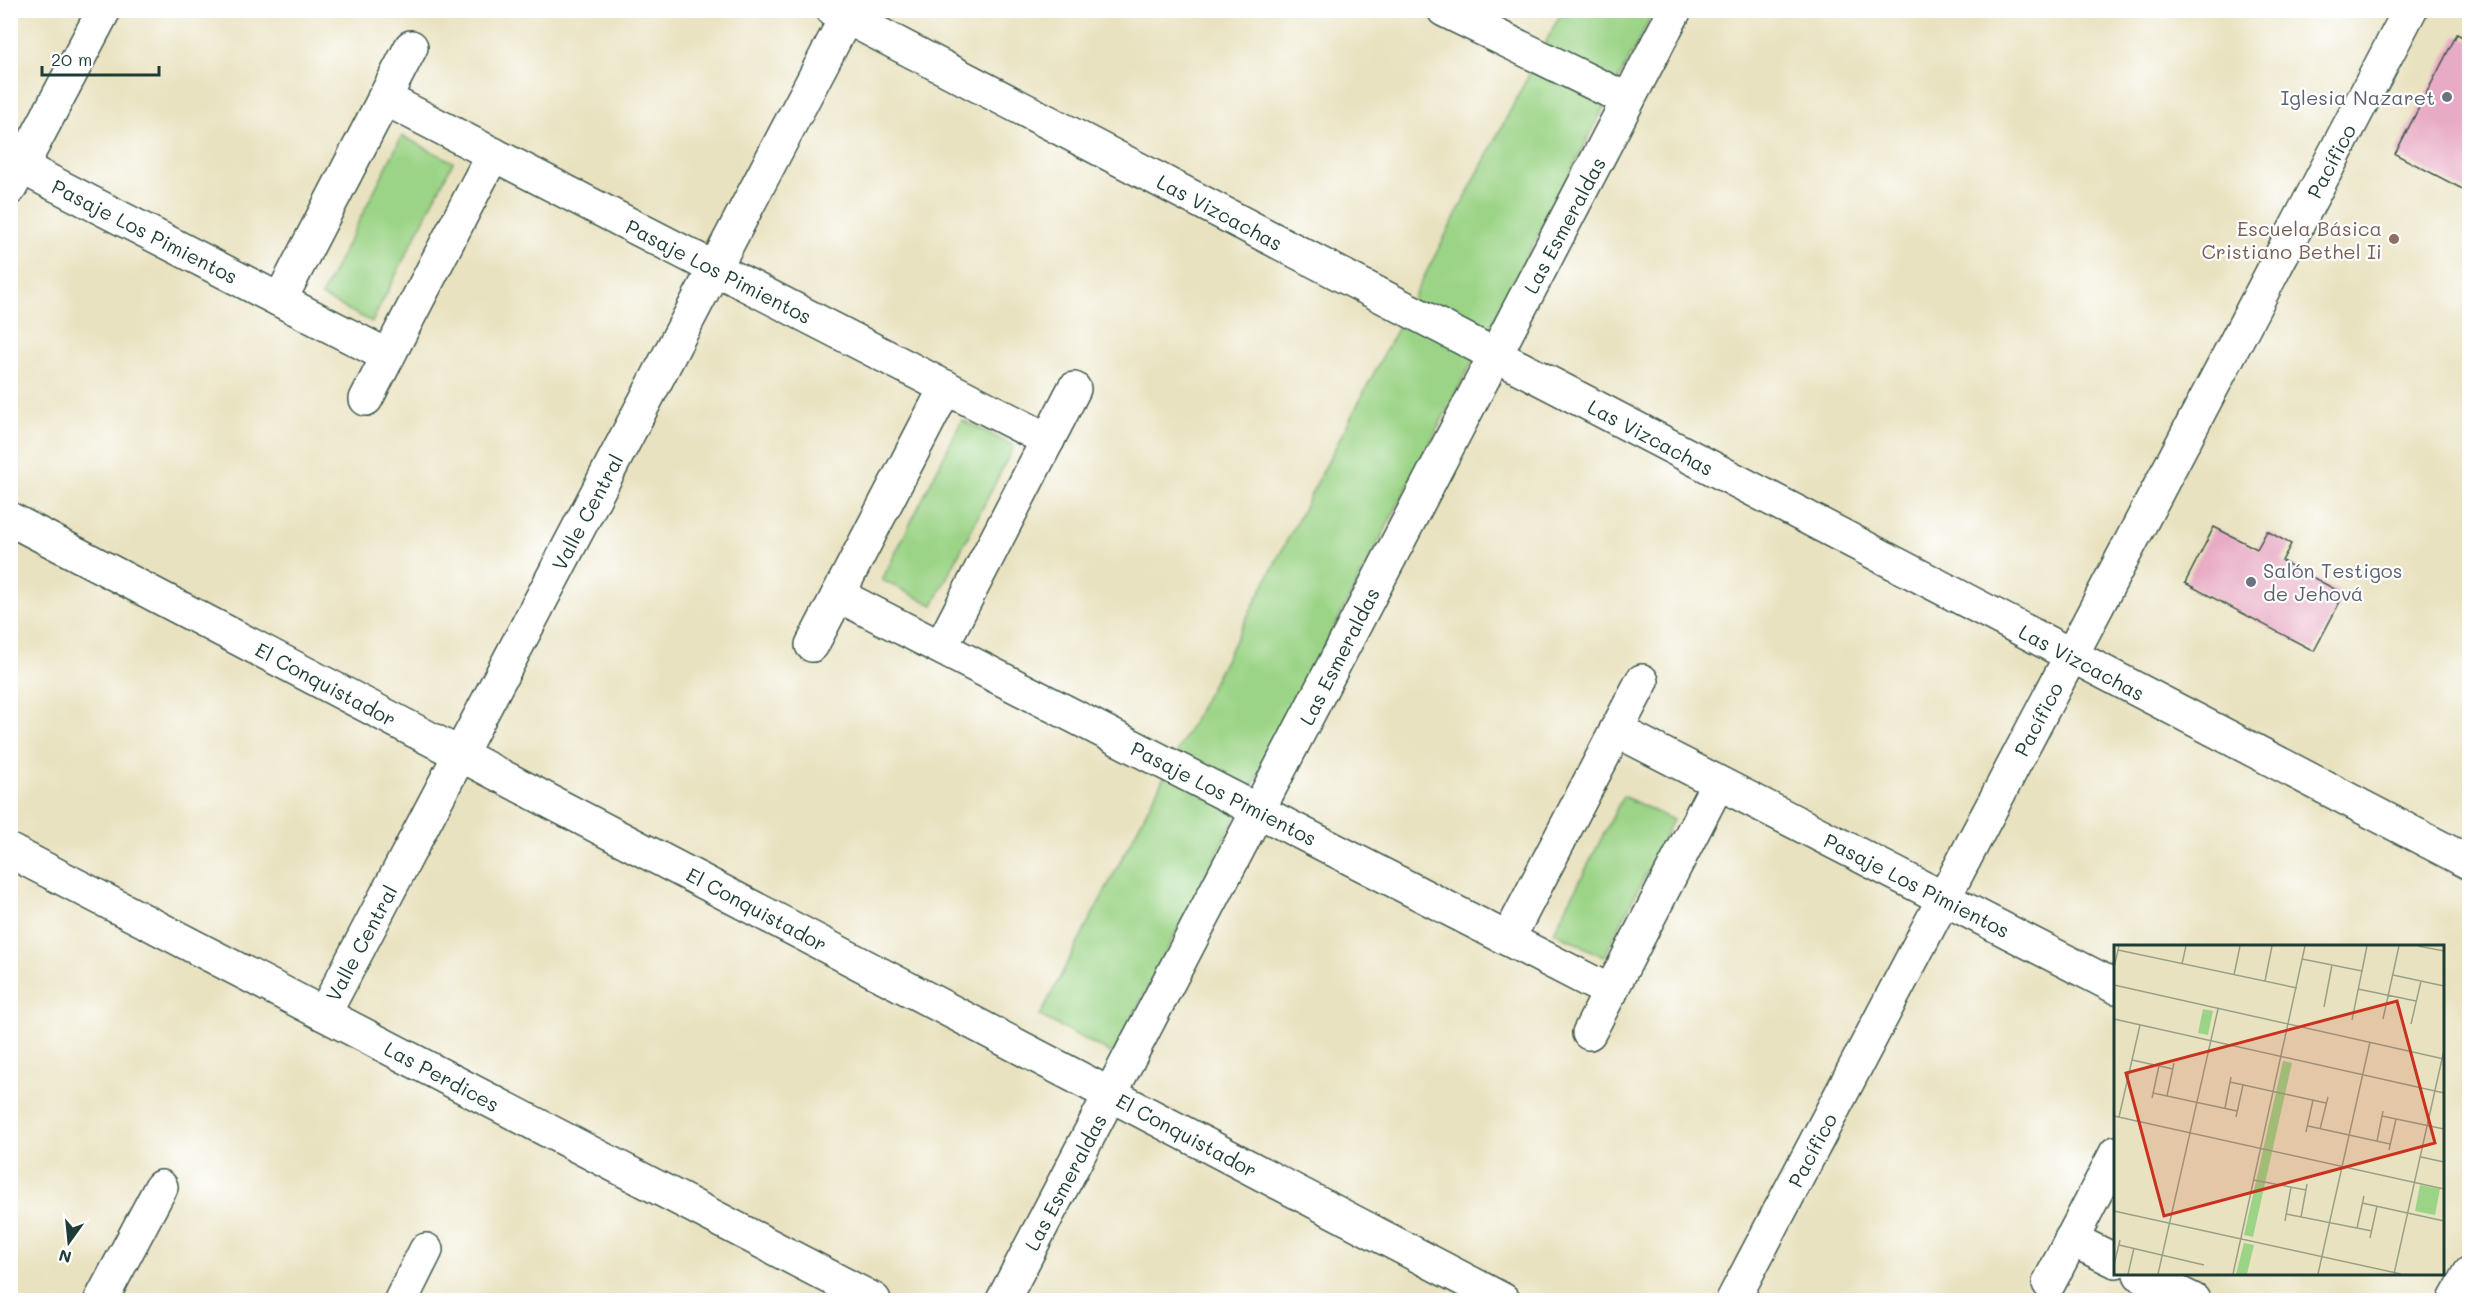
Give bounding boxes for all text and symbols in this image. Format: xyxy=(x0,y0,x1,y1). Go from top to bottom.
scale bar xyxy=(42,39,159,77)
text: 20 m xyxy=(51,47,92,71)
place label: Iglesia Nazaret xyxy=(2281,84,2435,110)
marker: Iglesia Nazaret xyxy=(2440,90,2454,104)
street label: Pacífico xyxy=(2301,119,2361,203)
street label: Las Esmeraldas xyxy=(1517,152,1611,298)
street label: Las Vizcachas xyxy=(1153,168,1287,256)
street label: Pasaje Los Pimientos xyxy=(48,173,242,289)
street label: Pasaje Los Pimientos xyxy=(622,213,816,329)
place label: Escuela Básica Cristiano Bethel Ii xyxy=(2202,215,2382,264)
marker: Escuela Básica Cristiano Bethel Ii xyxy=(2387,232,2401,246)
street label: Las Vizcachas xyxy=(1584,393,1718,481)
street label: Valle Central xyxy=(545,449,629,575)
place label: Salón Testigos de Jehová xyxy=(2263,557,2402,606)
marker: Salón Testigos de Jehová xyxy=(2244,575,2258,589)
street label: Las Esmeraldas xyxy=(1293,583,1385,729)
street label: Las Vizcachas xyxy=(2015,618,2149,706)
street label: El Conquistador xyxy=(251,636,401,732)
street label: Pacífico xyxy=(2008,677,2068,761)
street label: Pasaje Los Pimientos xyxy=(1127,735,1321,851)
street label: Pasaje Los Pimientos xyxy=(1820,827,2014,943)
street label: El Conquistador xyxy=(682,861,832,957)
street label: Valle Central xyxy=(319,880,403,1006)
inset map xyxy=(2114,945,2444,1275)
street label: Las Perdices xyxy=(380,1035,504,1117)
street label: El Conquistador xyxy=(1112,1087,1262,1183)
street label: Pacífico xyxy=(1782,1108,1842,1192)
street label: Las Esmeraldas xyxy=(1018,1109,1112,1255)
north arrow xyxy=(39,1212,99,1272)
text: N xyxy=(56,1245,74,1269)

